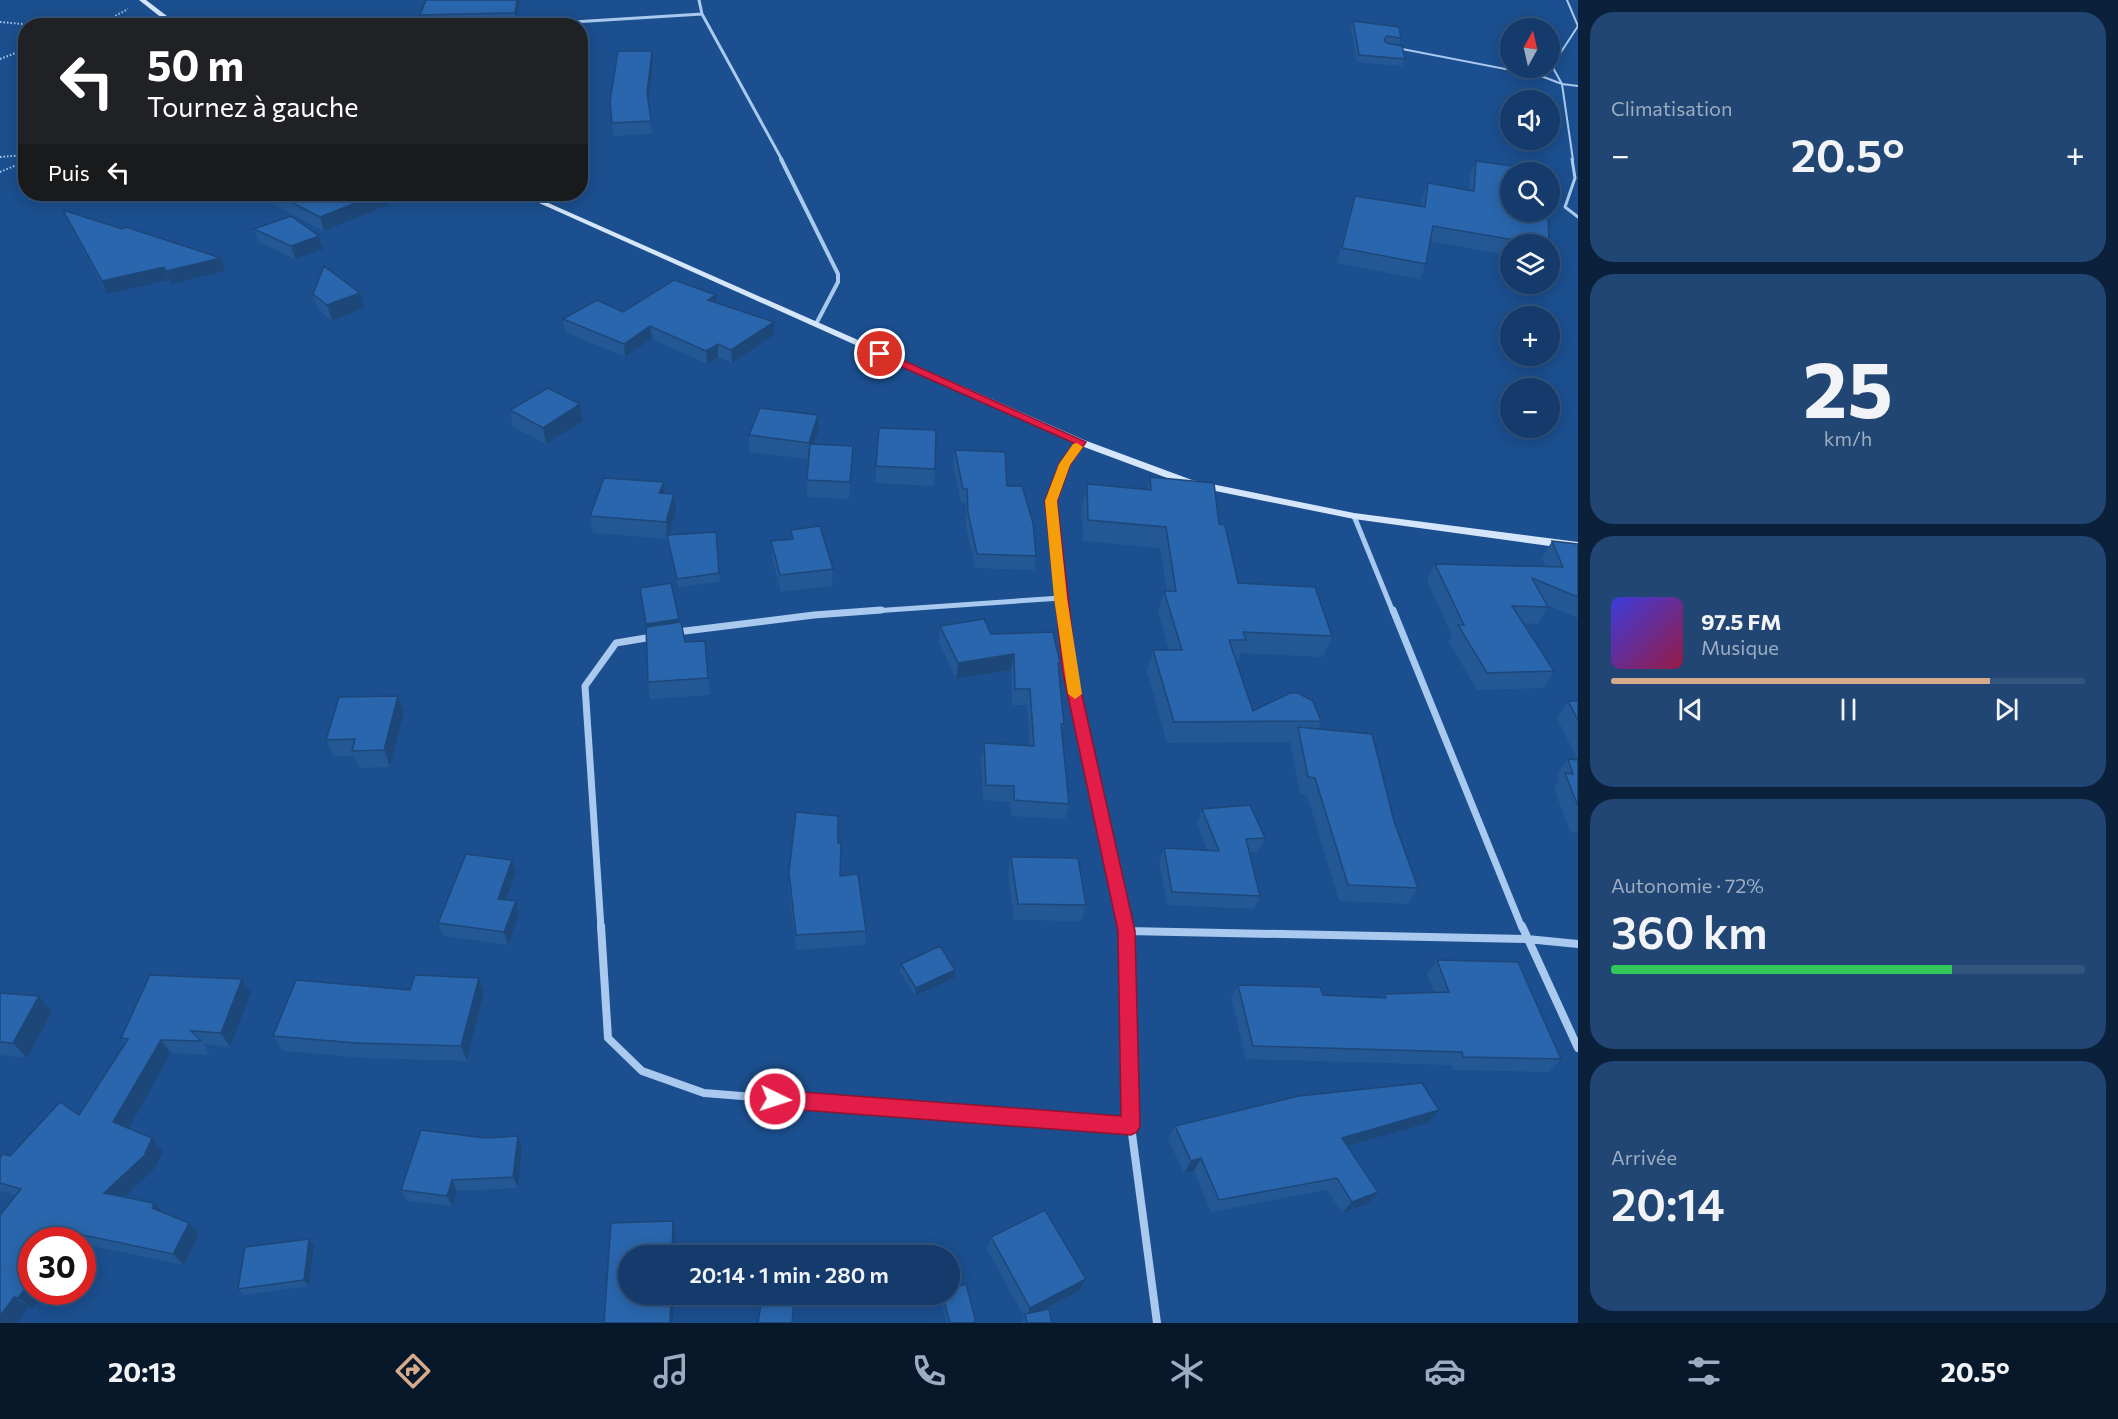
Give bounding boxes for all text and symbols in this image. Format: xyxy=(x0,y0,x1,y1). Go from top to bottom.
north arrow xyxy=(1500,18,1560,78)
map controls xyxy=(1500,18,1560,438)
text: 50 m xyxy=(147,38,244,90)
icon: left xyxy=(48,42,126,120)
text: Tournez à gauche xyxy=(147,90,358,123)
button: sound xyxy=(1500,90,1560,150)
text: Climatisation xyxy=(1611,96,1732,120)
text: 20.5° xyxy=(1791,126,1905,181)
text: − xyxy=(1611,133,1630,174)
text: + xyxy=(2066,133,2085,174)
icon: left xyxy=(102,156,135,189)
text: Puis xyxy=(48,159,90,186)
button: search xyxy=(1500,162,1560,222)
button: layers xyxy=(1500,234,1560,294)
button: + xyxy=(1500,306,1560,366)
pin xyxy=(854,328,905,379)
icon: arrive xyxy=(863,337,896,370)
text: 25 xyxy=(1803,339,1893,434)
button: − xyxy=(1500,378,1560,438)
text: km/h xyxy=(1824,426,1872,450)
text: 97.5 FM xyxy=(1701,608,1781,635)
text: Musique xyxy=(1701,635,1779,659)
icon: previous xyxy=(1674,693,1707,726)
icon: pause xyxy=(1832,693,1865,726)
icon: next xyxy=(1990,693,2023,726)
text: Autonomie · 72% xyxy=(1611,873,1764,897)
text: 360 km xyxy=(1611,903,1768,958)
position arrow xyxy=(743,1067,807,1131)
text: Arrivée xyxy=(1611,1145,1677,1169)
text: 20:14 xyxy=(1611,1175,1725,1230)
speed limit sign: 30 xyxy=(18,1227,96,1305)
text: 20:14 · 1 min · 280 m xyxy=(689,1261,889,1288)
icon: directions xyxy=(392,1350,434,1392)
icon: music xyxy=(650,1350,692,1392)
icon: phone xyxy=(908,1350,950,1392)
icon: climate xyxy=(1166,1350,1208,1392)
icon: car xyxy=(1424,1350,1466,1392)
icon: filters xyxy=(1683,1350,1725,1392)
text: 20:13 xyxy=(108,1355,176,1388)
text: 20.5° xyxy=(1941,1355,2010,1388)

